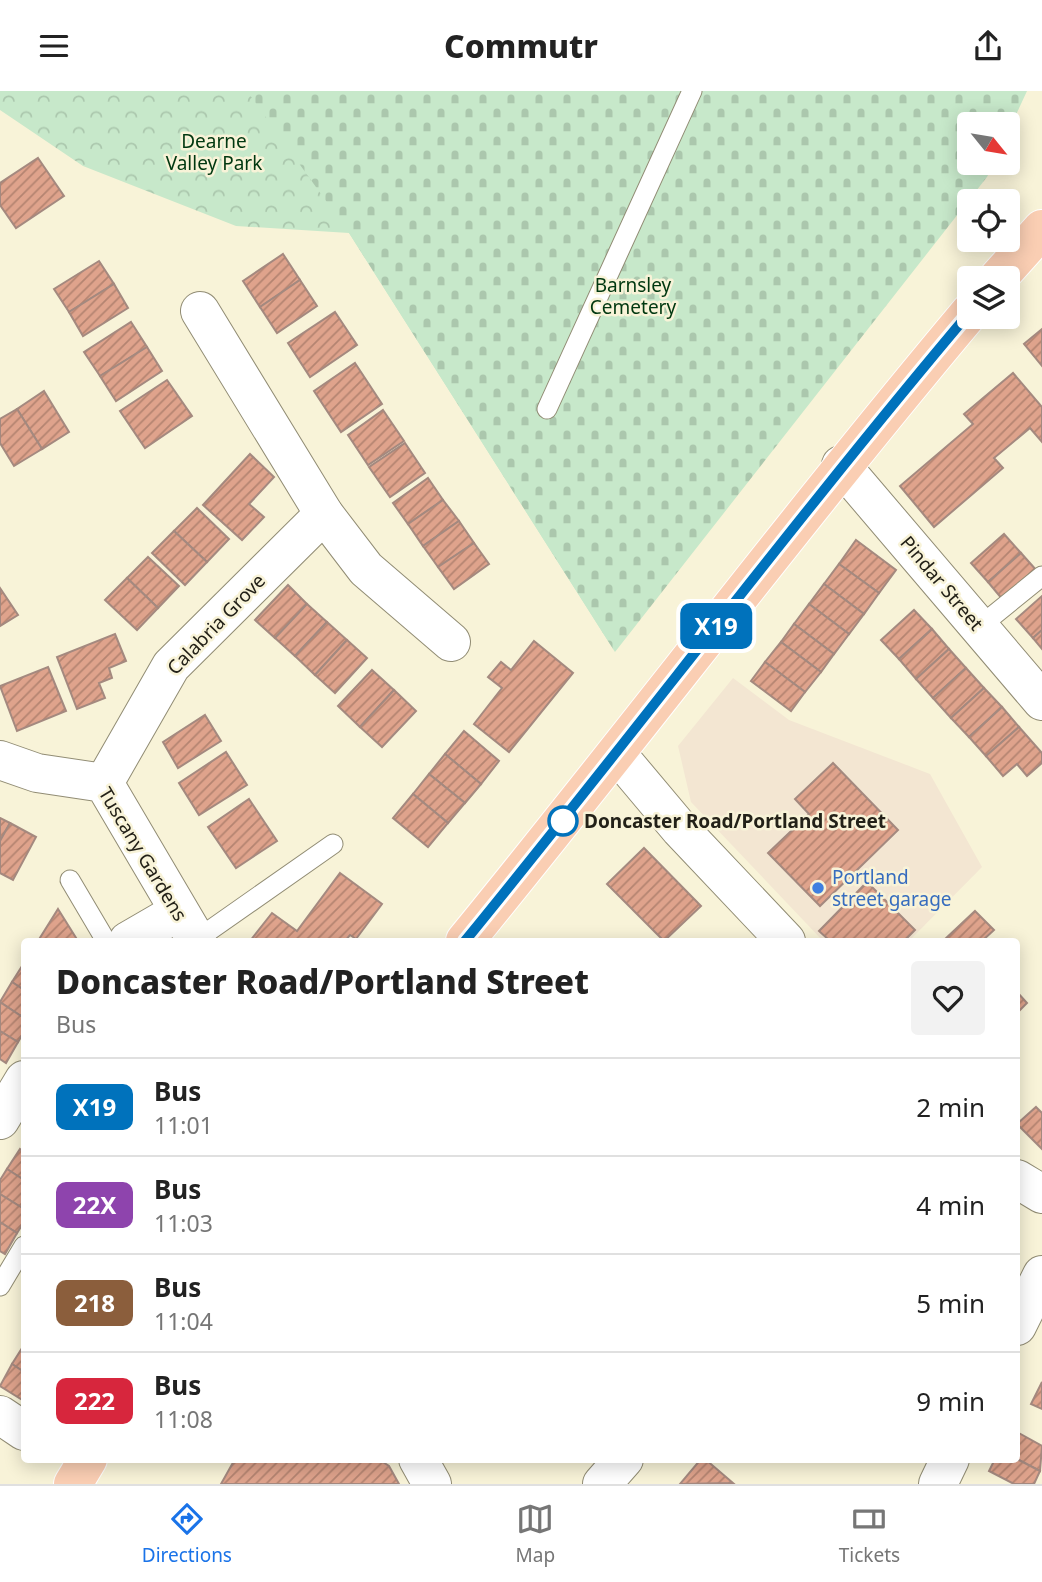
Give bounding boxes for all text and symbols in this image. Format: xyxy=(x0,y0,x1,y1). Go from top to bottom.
text: Commutr xyxy=(444,24,598,67)
icon: menu xyxy=(35,27,73,65)
icon: share xyxy=(969,27,1007,65)
north arrow xyxy=(957,112,1020,175)
map controls xyxy=(957,112,1020,329)
park label: Dearne Valley Park xyxy=(166,128,262,176)
button: locate xyxy=(957,189,1020,252)
button: layers xyxy=(957,266,1020,329)
park label: Barnsley Cemetery xyxy=(590,272,676,320)
street label: Pindar Street xyxy=(895,530,989,636)
street label: Calabria Grove xyxy=(161,568,271,680)
line badge: X19 xyxy=(676,603,756,649)
text: X19 xyxy=(694,609,738,642)
street label: Tuscany Gardens xyxy=(93,782,193,926)
marker: Doncaster Road/Portland Street xyxy=(548,806,578,836)
place label: Doncaster Road/Portland Street xyxy=(584,808,886,834)
place label: Portland street garage xyxy=(832,864,952,912)
marker: Portland street garage xyxy=(810,880,826,896)
text: Doncaster Road/Portland Street xyxy=(56,959,589,1004)
button: heart xyxy=(911,961,985,1035)
text: Bus xyxy=(56,1008,96,1040)
text: Bus xyxy=(154,1073,201,1109)
text: 2 min xyxy=(916,1089,985,1125)
text: X19 xyxy=(73,1090,116,1123)
text: 11:01 xyxy=(154,1109,213,1141)
text: Bus xyxy=(154,1171,201,1207)
text: 4 min xyxy=(916,1187,985,1223)
text: 22X xyxy=(73,1188,116,1221)
text: 11:03 xyxy=(154,1207,213,1239)
text: Bus xyxy=(154,1269,201,1305)
text: 5 min xyxy=(916,1285,985,1321)
text: 218 xyxy=(74,1286,115,1319)
text: 11:04 xyxy=(154,1305,213,1337)
text: Bus xyxy=(154,1367,201,1403)
text: 9 min xyxy=(916,1383,985,1419)
text: 222 xyxy=(74,1384,115,1417)
text: 11:08 xyxy=(154,1403,213,1435)
tab: Directions xyxy=(142,1500,232,1568)
tab: Map xyxy=(516,1500,555,1568)
tab: Tickets xyxy=(839,1500,900,1568)

